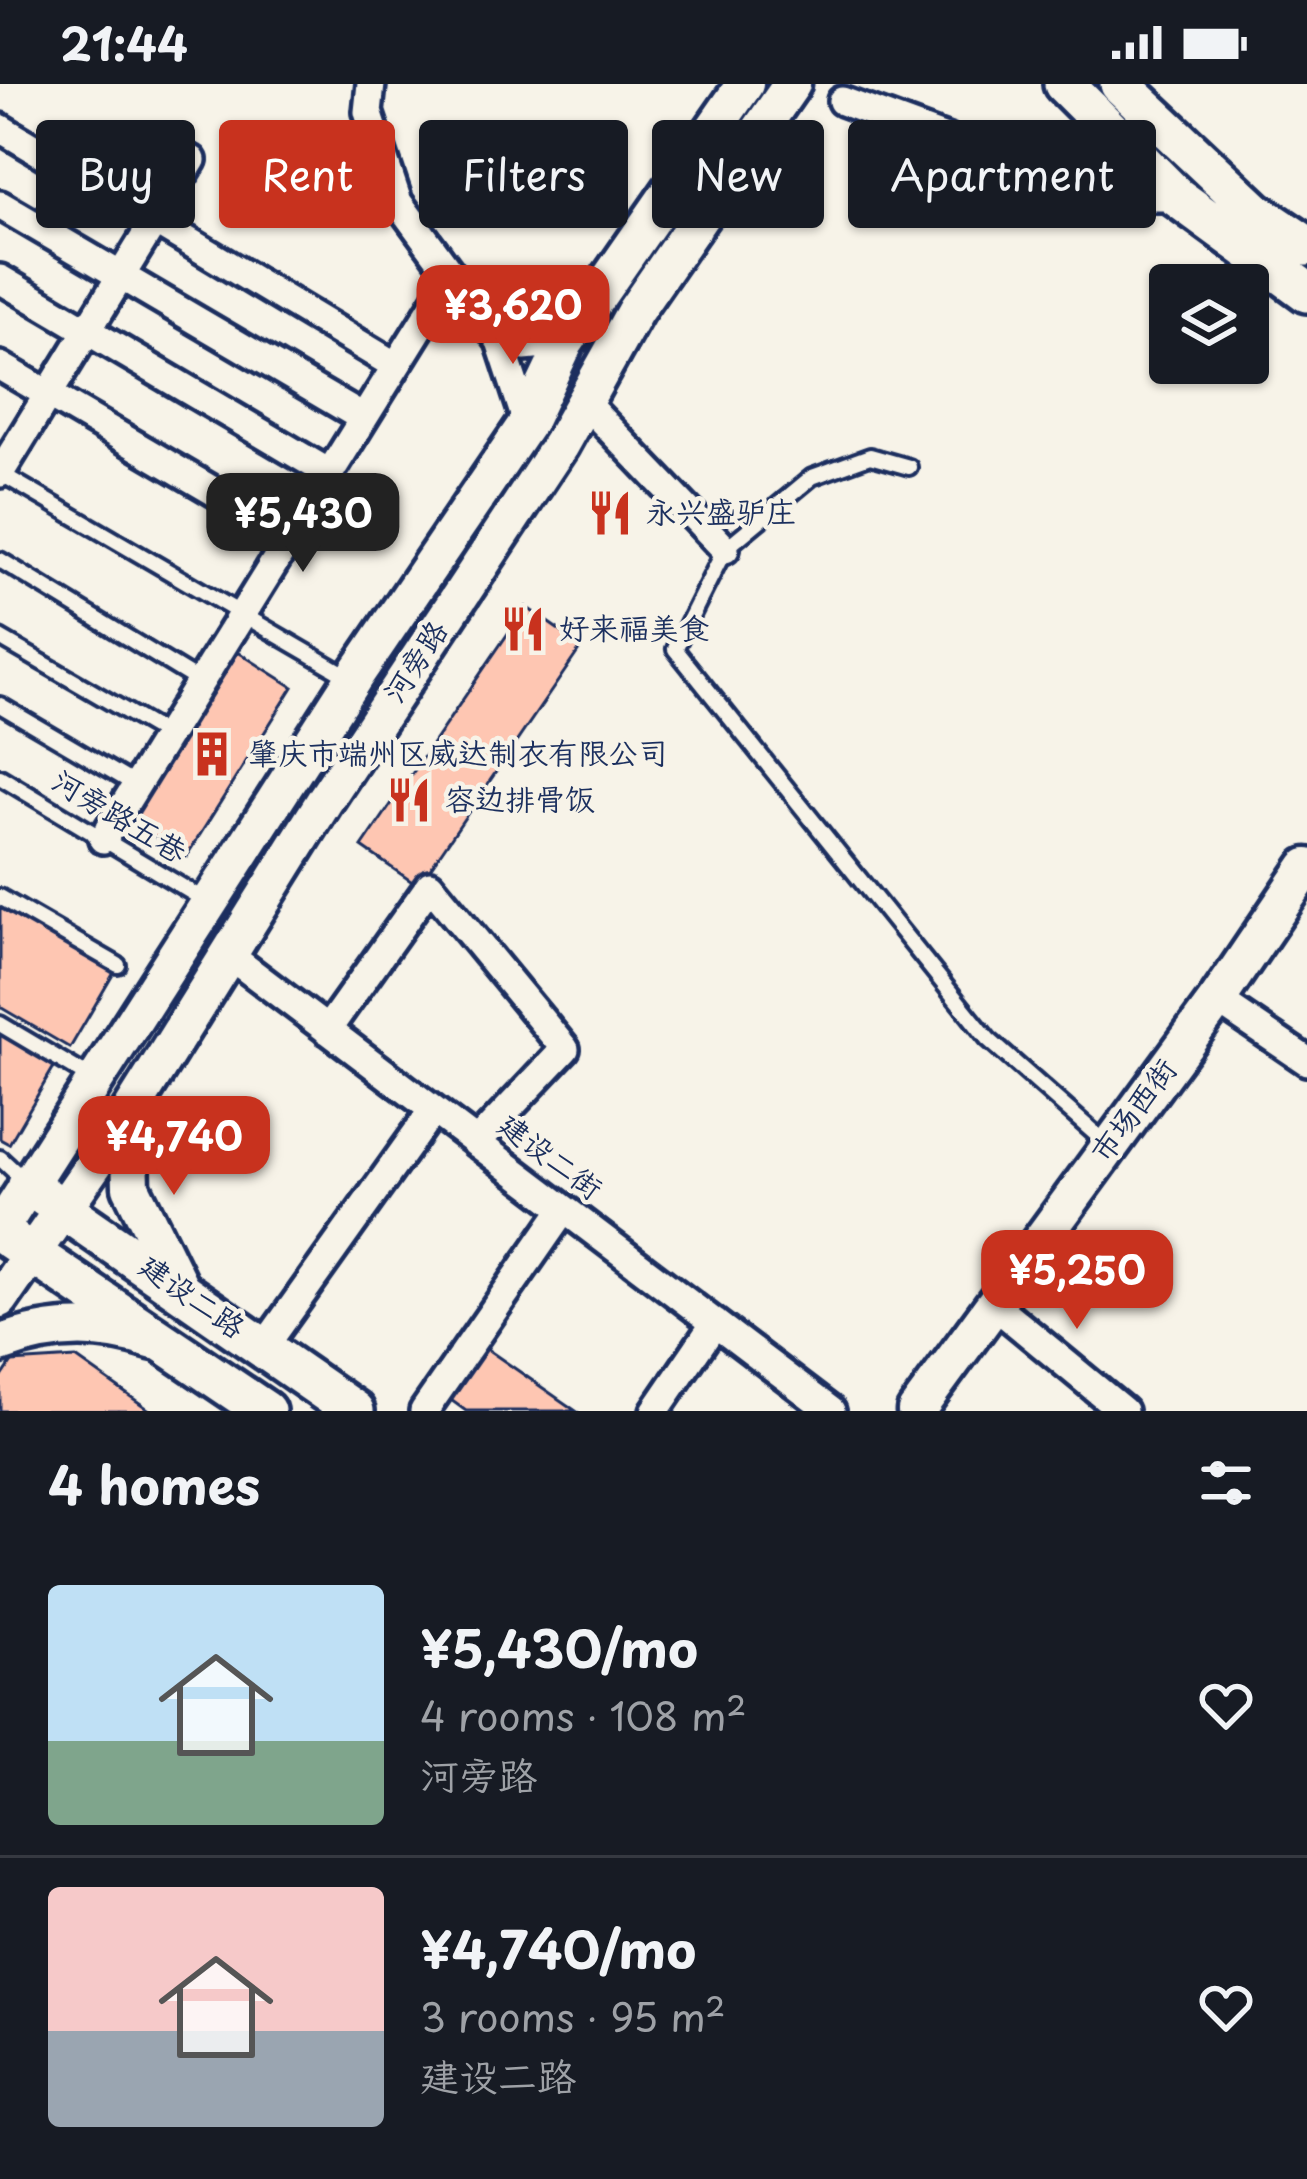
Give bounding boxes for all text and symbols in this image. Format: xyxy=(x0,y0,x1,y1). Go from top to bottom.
text: 21:44 xyxy=(60,8,188,76)
chip: Buy xyxy=(36,120,195,228)
chip: Rent xyxy=(219,120,395,228)
chip: Filters xyxy=(419,120,628,228)
chip: New xyxy=(652,120,824,228)
chip: Apartment xyxy=(848,120,1156,228)
map controls xyxy=(1149,264,1269,384)
button: layers xyxy=(1149,264,1269,384)
pin: ¥3,620 xyxy=(415,265,611,367)
text: ¥3,620 xyxy=(444,274,583,333)
pin: ¥5,430 xyxy=(205,473,401,575)
text: ¥5,430 xyxy=(233,482,373,541)
restaurant icon: 永兴盛驴庄 xyxy=(585,488,635,538)
place label: 永兴盛驴庄 xyxy=(646,488,796,533)
restaurant icon: 好来福美食 xyxy=(498,604,548,654)
place label: 好来福美食 xyxy=(559,604,709,649)
street label: 河旁路 xyxy=(371,611,457,711)
building icon: 肇庆市端州区威达制衣有限公司 xyxy=(187,729,237,779)
place label: 肇庆市端州区威达制衣有限公司 xyxy=(248,729,668,774)
street label: 河旁路五巷 xyxy=(44,757,196,873)
restaurant icon: 容边排骨饭 xyxy=(384,775,434,825)
place label: 容边排骨饭 xyxy=(445,775,595,820)
street label: 市场西街 xyxy=(1078,1048,1186,1171)
pin: ¥4,740 xyxy=(76,1096,272,1198)
street label: 建设二街 xyxy=(490,1101,613,1209)
text: ¥4,740 xyxy=(105,1105,243,1164)
pin: ¥5,250 xyxy=(979,1230,1175,1332)
text: ¥5,250 xyxy=(1008,1239,1146,1298)
street label: 建设二路 xyxy=(131,1242,255,1348)
text: 4 homes xyxy=(48,1445,260,1522)
icon: filters xyxy=(1193,1450,1259,1516)
text: ¥5,430/mo xyxy=(420,1608,698,1685)
icon: home xyxy=(144,1633,288,1777)
icon: heart xyxy=(1193,1672,1259,1738)
text: 4 rooms · 108 m² xyxy=(420,1685,747,1744)
text: 河旁路 xyxy=(420,1744,537,1803)
text: ¥4,740/mo xyxy=(420,1909,696,1986)
icon: home xyxy=(144,1935,288,2079)
icon: heart xyxy=(1193,1974,1259,2040)
text: 3 rooms · 95 m² xyxy=(420,1986,726,2045)
text: 建设二路 xyxy=(420,2045,576,2104)

